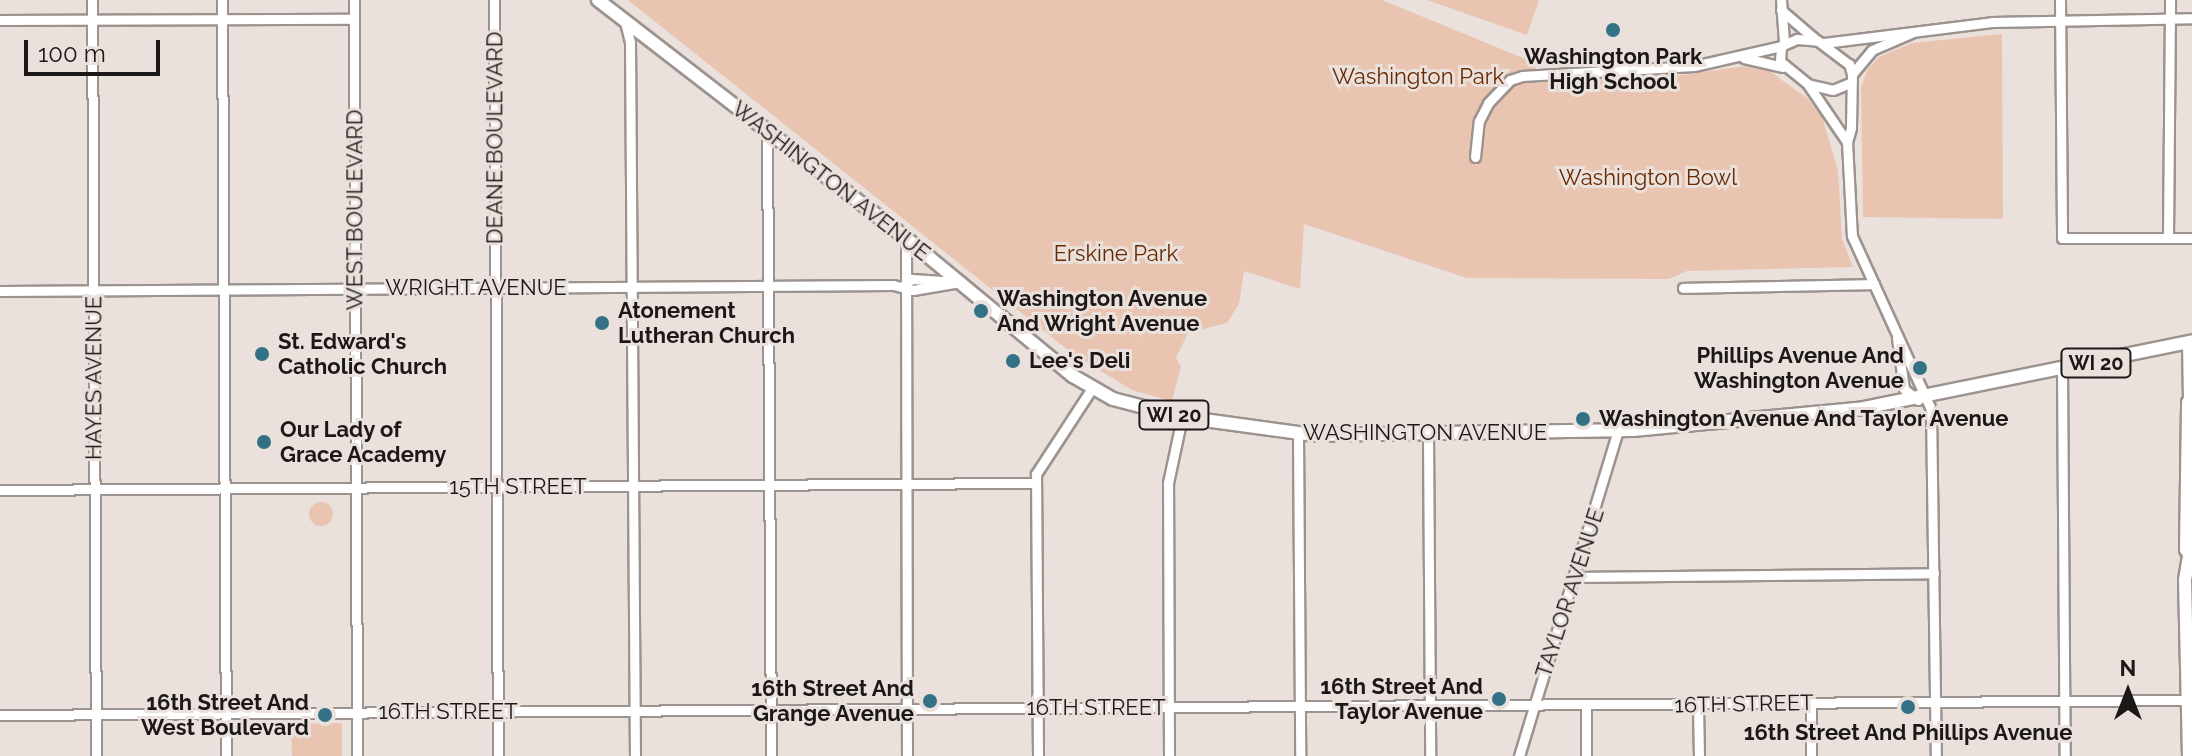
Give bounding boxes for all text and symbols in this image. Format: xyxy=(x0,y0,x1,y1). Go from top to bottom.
marker: Washington Park High School xyxy=(1604,21,1622,39)
scale bar xyxy=(28,24,164,74)
street label: DEANE BOULEVARD xyxy=(482,32,508,244)
text: 100 m xyxy=(38,39,106,68)
place label: Washington Park High School xyxy=(1524,43,1702,94)
park label: Washington Park xyxy=(1332,64,1504,90)
street label: WASHINGTON AVENUE xyxy=(726,95,936,267)
street label: WEST BOULEVARD xyxy=(342,109,368,311)
park label: Washington Bowl xyxy=(1559,165,1737,191)
park label: Erskine Park xyxy=(1054,241,1178,267)
street label: WRIGHT AVENUE xyxy=(385,275,567,301)
place label: Washington Avenue And Wright Avenue xyxy=(997,285,1208,336)
street label: HAYES AVENUE xyxy=(81,296,107,460)
place label: Atonement Lutheran Church xyxy=(618,297,795,348)
marker: Washington Avenue And Wright Avenue xyxy=(972,302,990,320)
marker: Atonement Lutheran Church xyxy=(593,314,611,332)
place label: St. Edward's Catholic Church xyxy=(278,328,447,380)
place label: Phillips Avenue And Washington Avenue xyxy=(1693,342,1904,394)
marker: St. Edward's Catholic Church xyxy=(253,345,271,363)
road number: WI 20 xyxy=(2060,347,2132,379)
place label: Lee's Deli xyxy=(1029,348,1130,374)
marker: Lee's Deli xyxy=(1004,352,1022,370)
marker: Phillips Avenue And Washington Avenue xyxy=(1911,359,1929,377)
road number: WI 20 xyxy=(1138,399,1210,431)
place label: Washington Avenue And Taylor Avenue xyxy=(1599,406,2012,432)
marker: Washington Avenue And Taylor Avenue xyxy=(1574,410,1592,428)
place label: Our Lady of Grace Academy xyxy=(280,416,447,468)
street label: WASHINGTON AVENUE xyxy=(1303,420,1547,446)
marker: Our Lady of Grace Academy xyxy=(255,433,273,451)
street label: 15TH STREET xyxy=(449,474,587,500)
street label: TAYLOR AVENUE xyxy=(1530,505,1610,681)
north arrow xyxy=(2088,652,2168,732)
text: N xyxy=(2120,655,2136,681)
place label: 16th Street And Taylor Avenue xyxy=(1320,673,1483,724)
place label: 16th Street And Grange Avenue xyxy=(751,675,914,726)
place label: 16th Street And West Boulevard xyxy=(141,689,309,740)
marker: 16th Street And Taylor Avenue xyxy=(1490,690,1508,708)
street label: 16TH STREET xyxy=(1674,690,1814,718)
marker: 16th Street And Grange Avenue xyxy=(921,692,939,710)
street label: 16TH STREET xyxy=(1026,695,1166,721)
marker: 16th Street And Phillips Avenue xyxy=(1899,698,1917,716)
street label: 16TH STREET xyxy=(378,699,518,725)
marker: 16th Street And West Boulevard xyxy=(316,706,334,724)
place label: 16th Street And Phillips Avenue xyxy=(1743,720,2073,746)

